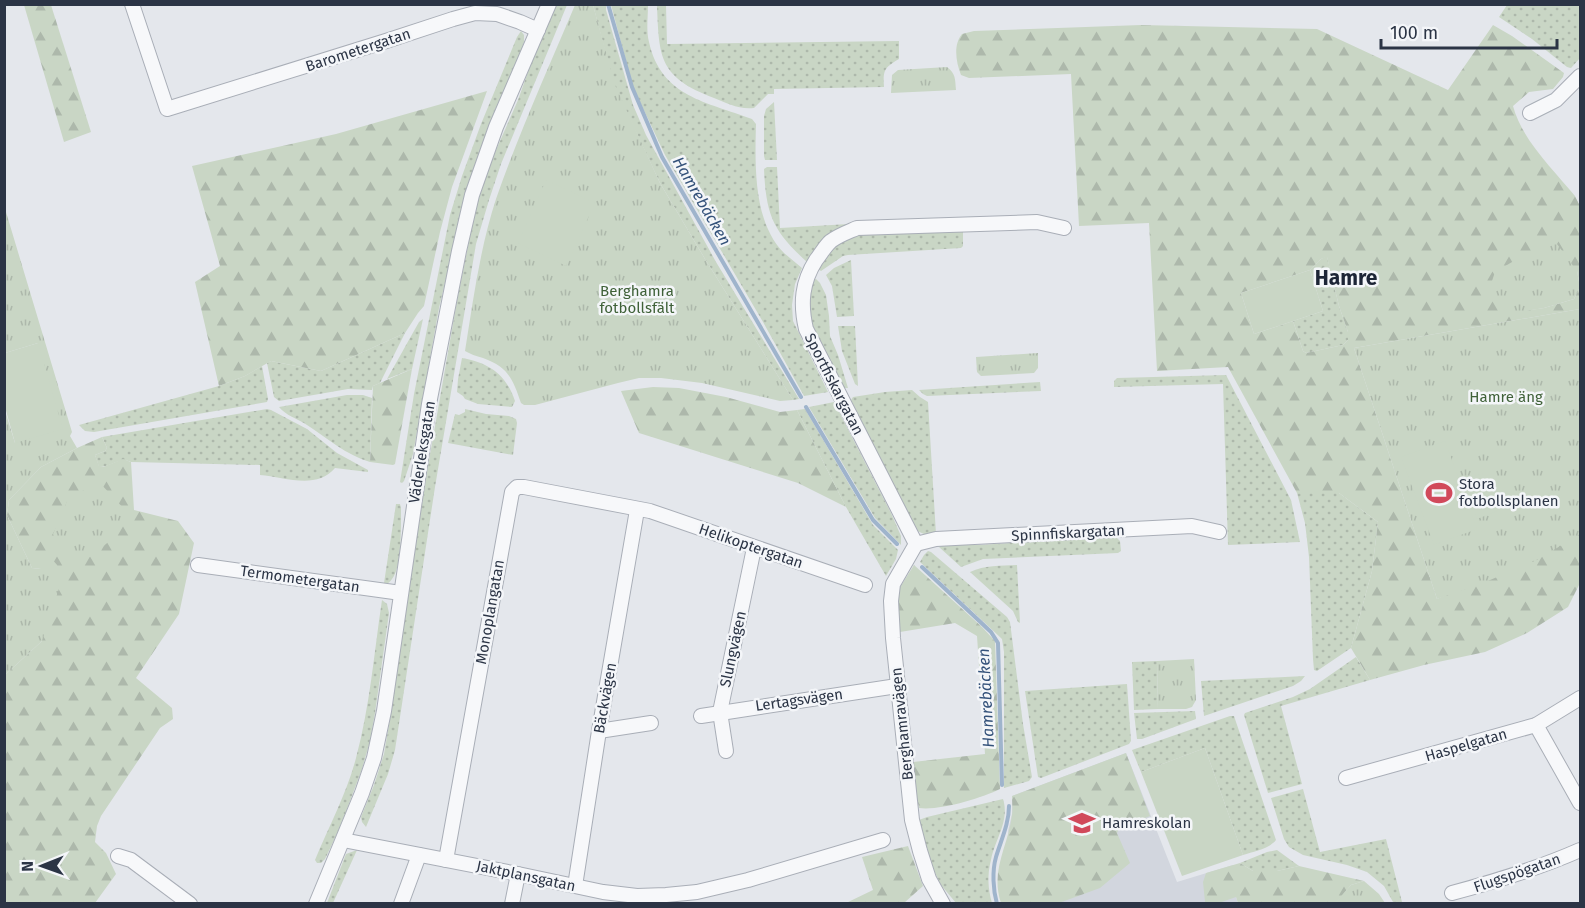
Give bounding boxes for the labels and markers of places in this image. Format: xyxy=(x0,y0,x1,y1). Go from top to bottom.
place label: Stora fotbollsplanen xyxy=(1459,475,1559,510)
sports icon: Stora fotbollsplanen xyxy=(1424,478,1454,508)
school or university icon: Hamreskolan xyxy=(1067,808,1097,838)
place label: Hamreskolan xyxy=(1102,814,1191,832)

